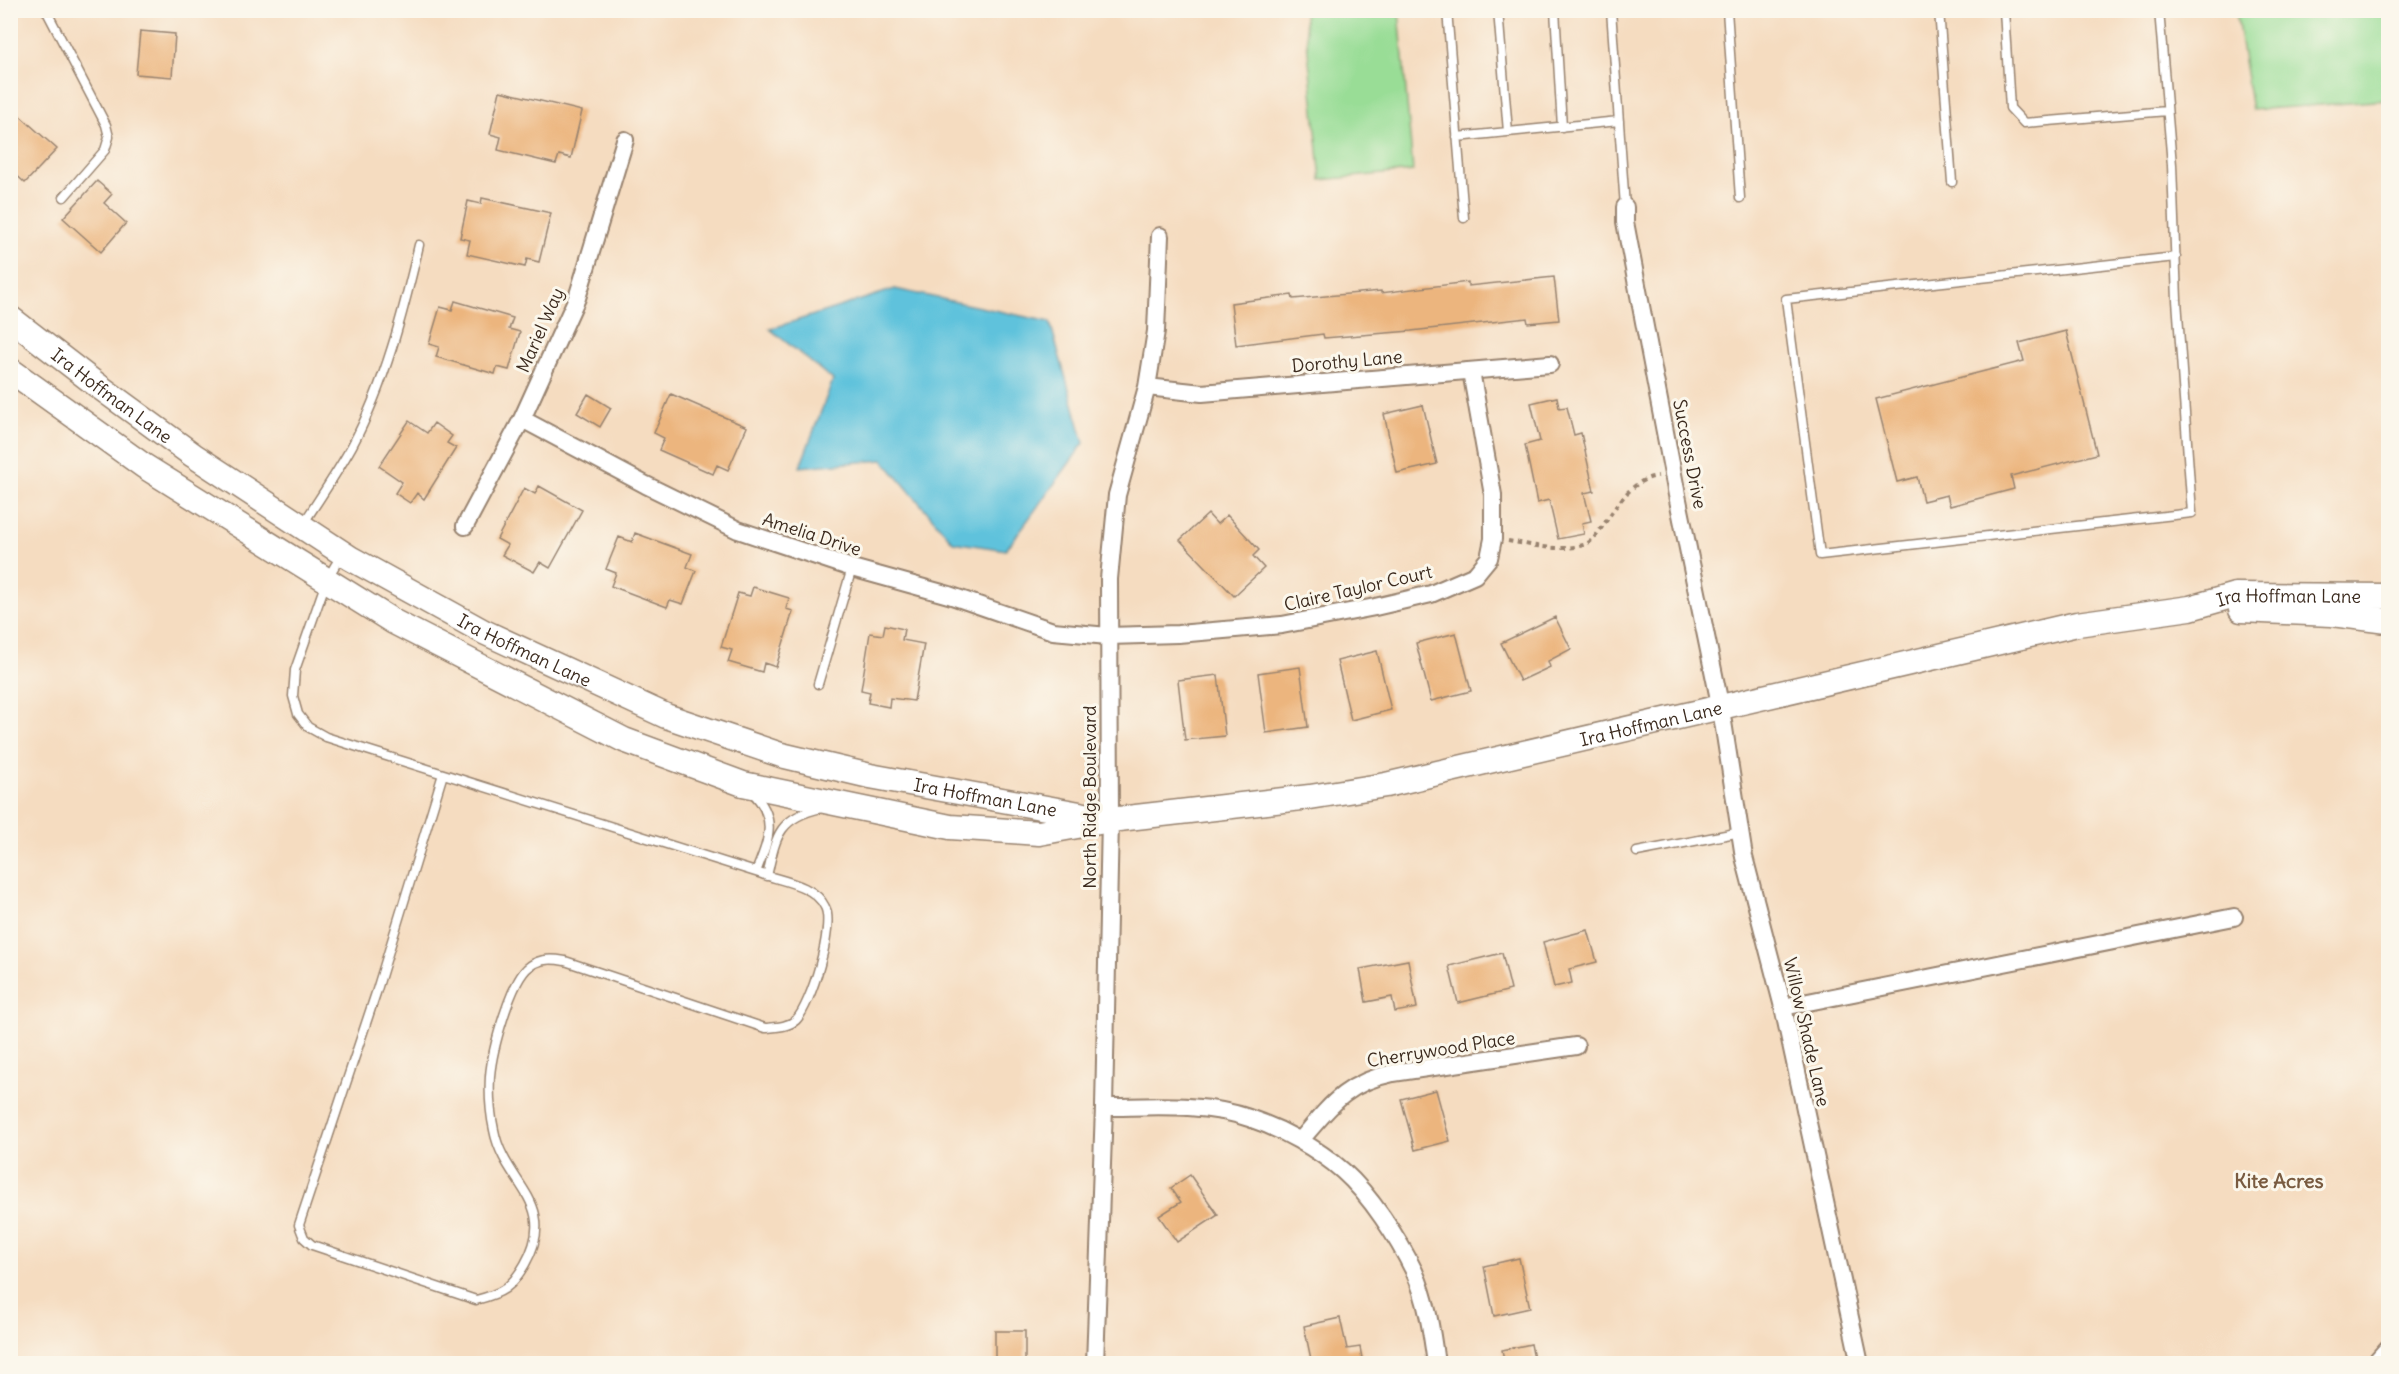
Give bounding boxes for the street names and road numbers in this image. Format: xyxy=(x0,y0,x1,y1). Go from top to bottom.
street label: Mariel Way xyxy=(511,284,569,376)
street label: Ira Hoffman Lane xyxy=(47,343,177,448)
street label: Dorothy Lane xyxy=(1291,345,1403,377)
street label: Success Drive xyxy=(1668,397,1712,511)
street label: Amelia Drive xyxy=(760,507,864,561)
street label: Claire Taylor Court xyxy=(1282,560,1434,616)
street label: Ira Hoffman Lane xyxy=(2214,583,2361,611)
street label: Ira Hoffman Lane xyxy=(454,608,595,692)
street label: Ira Hoffman Lane xyxy=(1578,696,1724,751)
street label: North Ridge Boulevard xyxy=(1078,705,1101,889)
street label: Ira Hoffman Lane xyxy=(912,773,1059,821)
street label: Willow Shade Lane xyxy=(1779,955,1835,1109)
street label: Cherrywood Place xyxy=(1365,1026,1517,1072)

